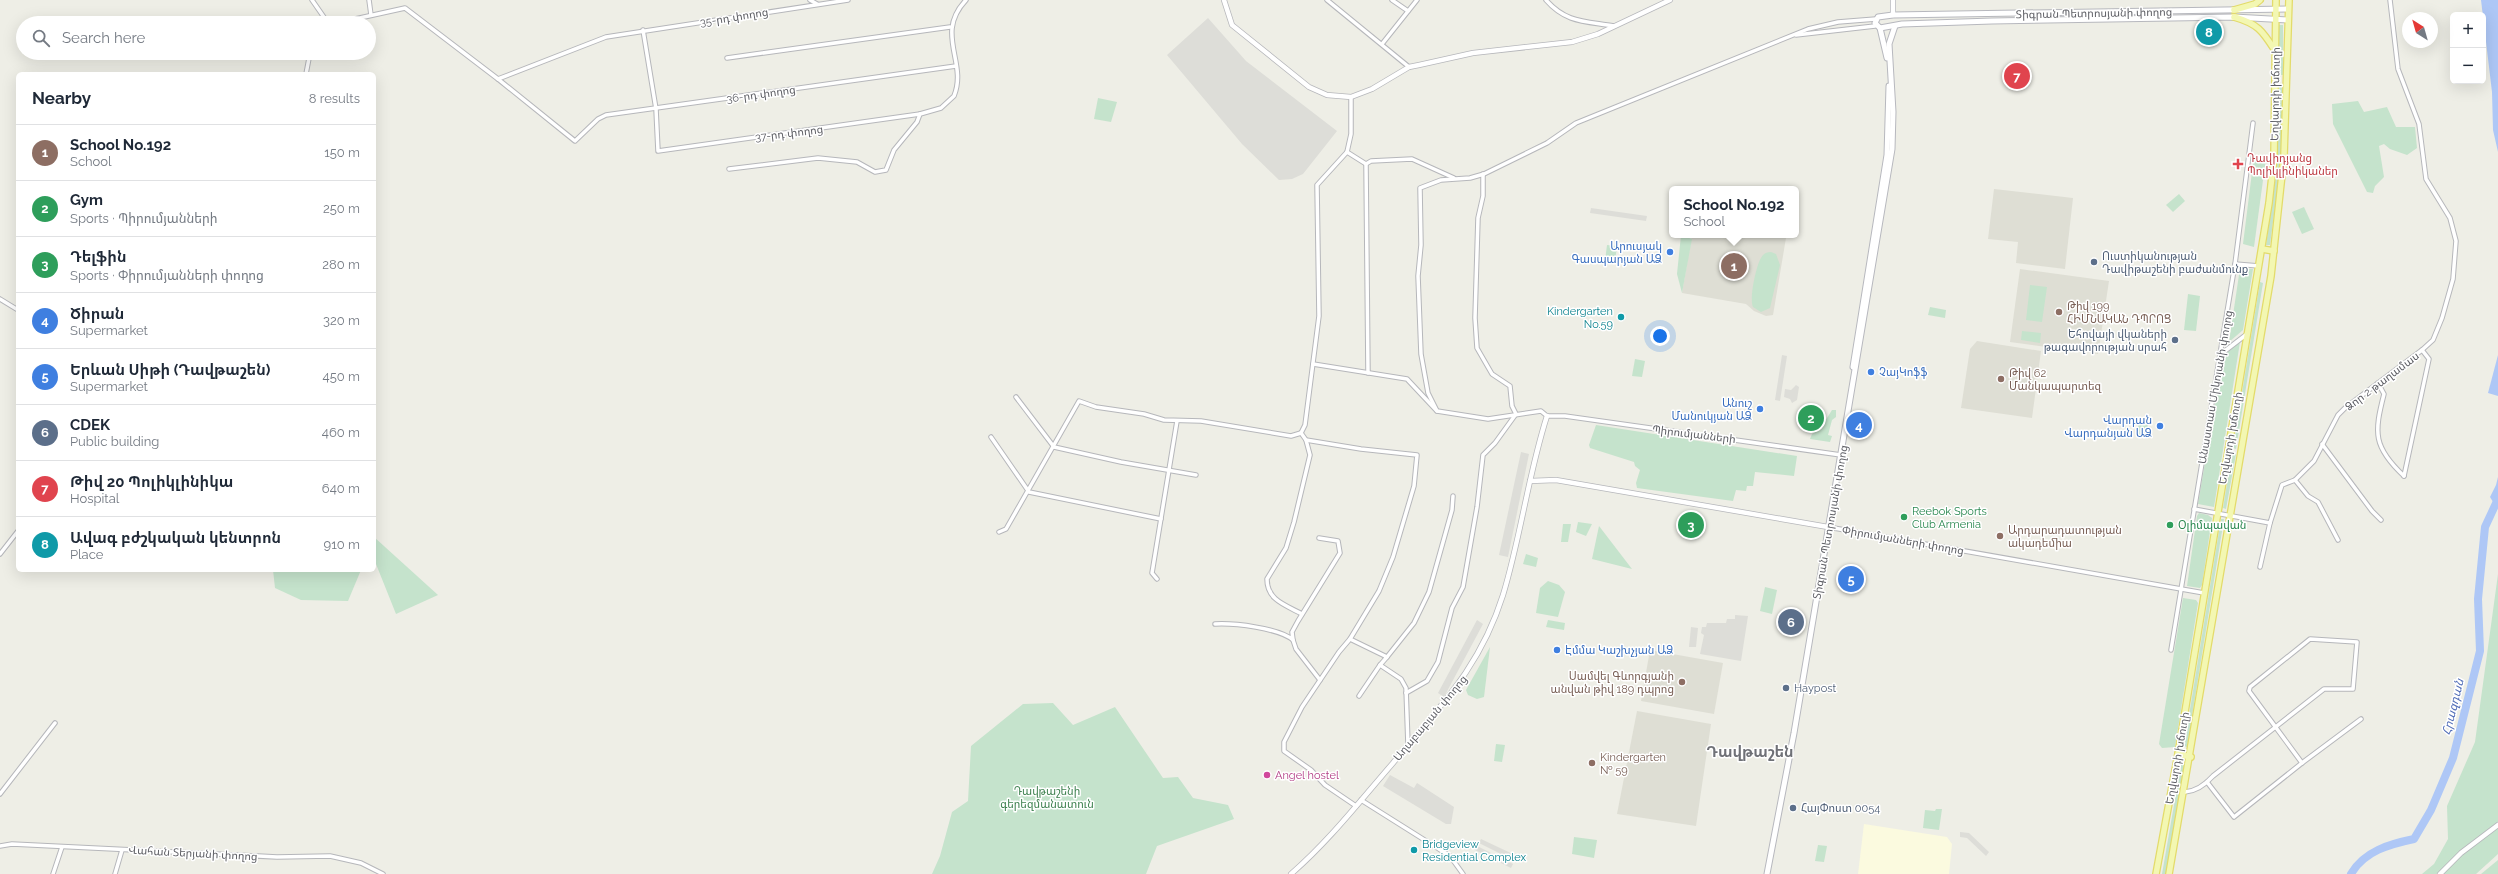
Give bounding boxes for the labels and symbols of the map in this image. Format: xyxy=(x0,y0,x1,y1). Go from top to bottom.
street label: 35-րդ փողոց xyxy=(699,6,769,29)
street label: Տիգրան Պետրոսյանի փողոց xyxy=(2016,6,2172,21)
north arrow xyxy=(2402,12,2438,48)
pin: 8 xyxy=(2196,17,2222,47)
street label: Եղվարդի խճուղի xyxy=(2268,47,2283,141)
pin: 7 xyxy=(2004,61,2030,91)
street label: 36-րդ փողոց xyxy=(726,83,797,106)
street label: 37-րդ փողոց xyxy=(754,123,824,144)
place label: Դավիդյանց Պոլիկլինիկաներ xyxy=(2247,152,2338,178)
marker: Դավիդյանց Պոլիկլինիկաներ xyxy=(2232,158,2244,170)
place label: Արուսյակ Գասպարյան ԱՁ xyxy=(1571,240,1662,266)
marker: Արուսյակ Գասպարյան ԱՁ xyxy=(1665,247,1675,257)
place label: Ուստիկանության Դավիթաշենի բաժանմունք xyxy=(2102,250,2248,276)
pin: 1 xyxy=(1721,251,1747,281)
marker: Ուստիկանության Դավիթաշենի բաժանմունք xyxy=(2089,257,2099,267)
place label: Թիվ 199 ՀԻՄՆԱԿԱՆ ԴՊՐՈՑ xyxy=(2067,300,2171,326)
place label: Kindergarten No.59 xyxy=(1547,305,1613,331)
marker: Թիվ 199 ՀԻՄՆԱԿԱՆ ԴՊՐՈՑ xyxy=(2054,307,2064,317)
street label: Անաստաս Միկոյանի փողոց xyxy=(2196,309,2235,465)
marker: Kindergarten No.59 xyxy=(1616,312,1626,322)
your location xyxy=(1650,326,1670,346)
place label: Եհովայի վկաների թագավորության սրահ xyxy=(2044,328,2167,354)
marker: Եհովայի վկաների թագավորության սրահ xyxy=(2170,335,2180,345)
street label: Ձոր 2 թաղամաս xyxy=(2343,349,2422,413)
place label: ՉայԿոֆֆ xyxy=(1879,366,1927,379)
marker: ՉայԿոֆֆ xyxy=(1866,367,1876,377)
place label: Թիվ 62 Մանկապարտեզ xyxy=(2009,367,2103,393)
marker: Թիվ 62 Մանկապարտեզ xyxy=(1996,374,2006,384)
street label: Եղվարդի խճուղի xyxy=(2216,391,2245,485)
place label: Անուշ Մանուկյան ԱՁ xyxy=(1672,397,1752,423)
pin: 2 xyxy=(1798,403,1824,433)
marker: Անուշ Մանուկյան ԱՁ xyxy=(1755,404,1765,414)
pin: 4 xyxy=(1846,410,1872,440)
place label: Վարդան Վարդանյան ԱՁ xyxy=(2064,414,2152,440)
marker: Վարդան Վարդանյան ԱՁ xyxy=(2155,421,2165,431)
street label: Պիրումյանների xyxy=(1651,423,1737,446)
street label: Տիգրան Պետրոսյանի փողոց xyxy=(1811,444,1850,600)
place label: Reebok Sports Club Armenia xyxy=(1912,505,1987,531)
pin: 3 xyxy=(1678,510,1704,540)
marker: Reebok Sports Club Armenia xyxy=(1899,512,1909,522)
place label: Օլիմպավան xyxy=(2178,519,2246,532)
marker: Օլիմպավան xyxy=(2165,520,2175,530)
street label: Փիրումյանների փողոց xyxy=(1841,523,1965,558)
place label: Արդարադատության ակադեմիա xyxy=(2008,524,2122,550)
marker: Արդարադատության ակադեմիա xyxy=(1995,531,2005,541)
pin: 5 xyxy=(1838,564,1864,594)
pin: 6 xyxy=(1778,607,1804,637)
place label: Էմմա Կաշխչյան ԱՁ xyxy=(1565,644,1673,657)
marker: Էմմա Կաշխչյան ԱՁ xyxy=(1552,645,1562,655)
place label: Սամվել Գևորգյանի անվան թիվ 189 դպրոց xyxy=(1551,670,1674,696)
street label: Աղաբաբյան փողոց xyxy=(1391,673,1470,764)
marker: Սամվել Գևորգյանի անվան թիվ 189 դպրոց xyxy=(1677,677,1687,687)
water label: Հրազդան xyxy=(2439,677,2467,737)
place label: Haypost xyxy=(1794,682,1836,695)
marker: Haypost xyxy=(1781,683,1791,693)
street label: Եղվարդի խճուղի xyxy=(2163,711,2192,805)
district label: Դավթաշեն xyxy=(1706,743,1794,761)
place label: Kindergarten № 59 xyxy=(1600,751,1666,777)
marker: Kindergarten № 59 xyxy=(1587,758,1597,768)
place label: Angel hostel xyxy=(1275,769,1339,782)
marker: Angel hostel xyxy=(1262,770,1272,780)
park label: Դավթաշենի գերեզմանատուն xyxy=(1000,785,1094,811)
place label: ՀայՓոստ 0054 xyxy=(1801,802,1880,815)
marker: ՀայՓոստ 0054 xyxy=(1788,803,1798,813)
place label: Bridgeview Residential Complex xyxy=(1422,838,1527,864)
street label: Վահան Տերյանի փողոց xyxy=(128,844,258,863)
marker: Bridgeview Residential Complex xyxy=(1409,845,1419,855)

